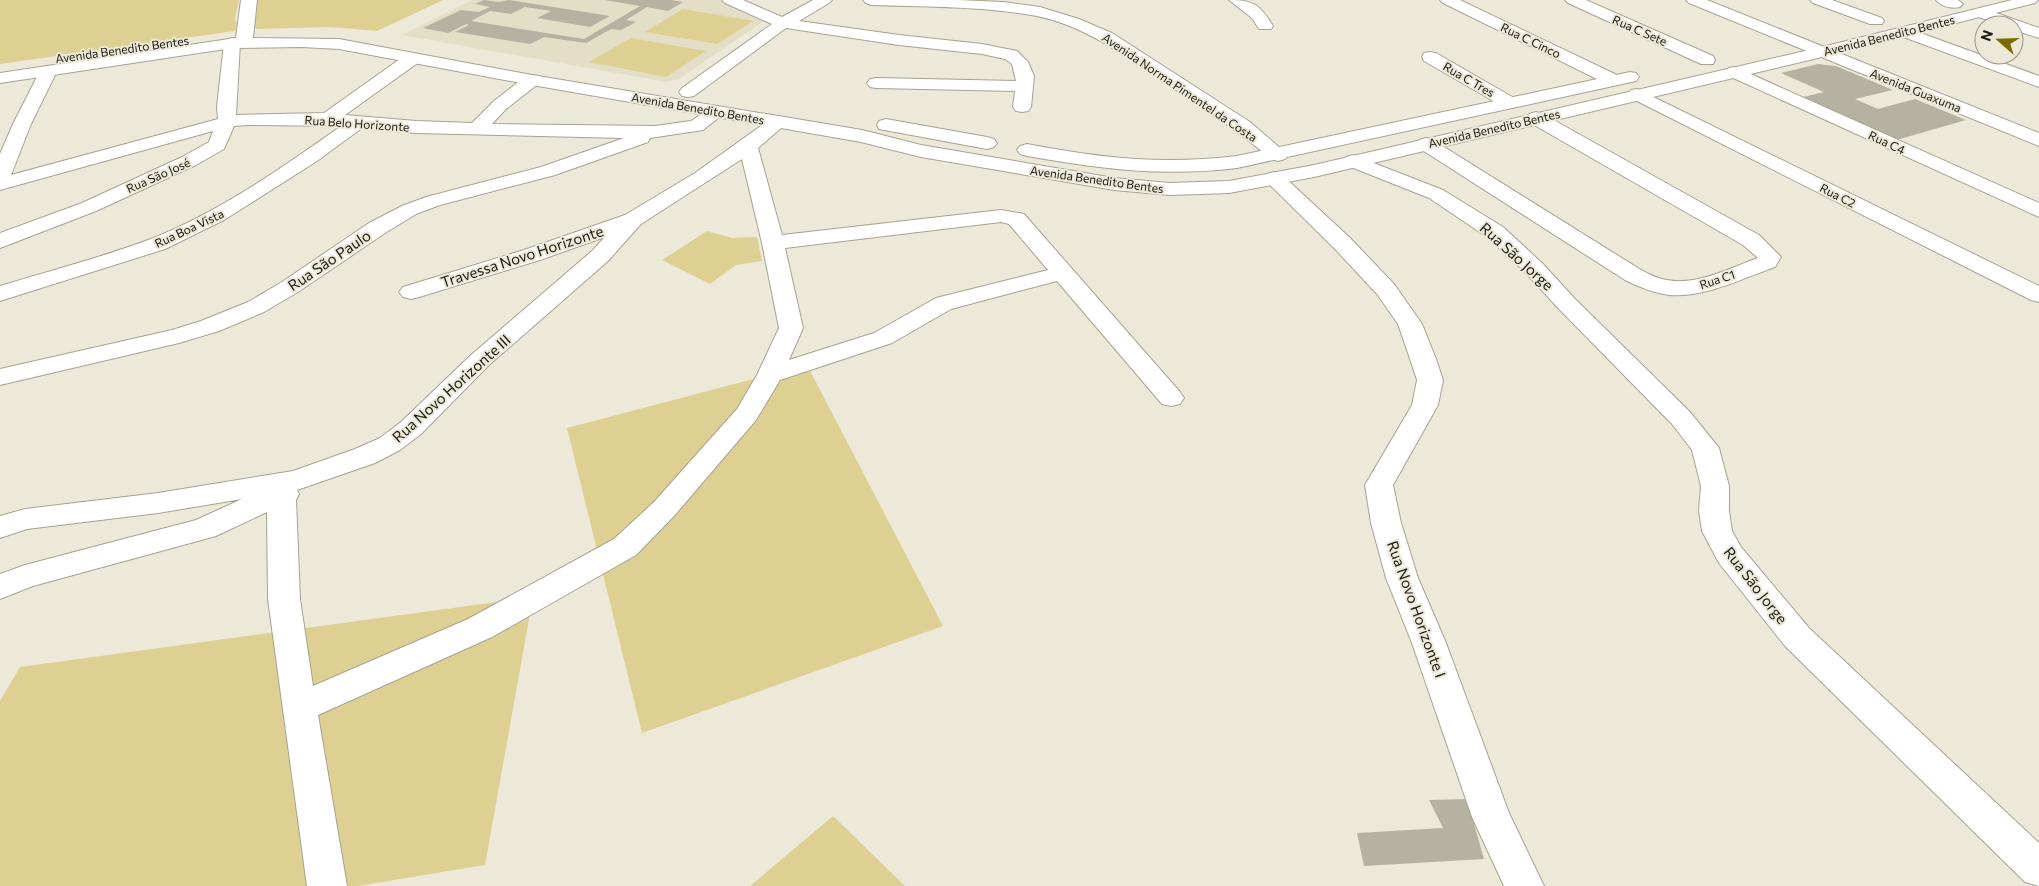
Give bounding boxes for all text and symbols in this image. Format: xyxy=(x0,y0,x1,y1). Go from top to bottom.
street label: Rua C Sete xyxy=(1611,12,1669,48)
street label: Avenida Benedito Bentes xyxy=(1822,12,1956,58)
north arrow xyxy=(1974,15,2024,65)
street label: Rua C Cinco xyxy=(1499,19,1563,61)
text: N xyxy=(1977,28,1996,43)
street label: Avenida Norma Pimentel da Costa xyxy=(1100,30,1260,144)
street label: Avenida Benedito Bentes xyxy=(54,33,190,65)
street label: Rua C Tres xyxy=(1441,59,1497,99)
street label: Avenida Guaxuma xyxy=(1868,65,1964,115)
street label: Avenida Benedito Bentes xyxy=(630,89,766,127)
street label: Avenida Benedito Bentes xyxy=(1427,106,1561,150)
street label: Rua Belo Horizonte xyxy=(304,112,410,134)
street label: Rua C4 xyxy=(1867,127,1907,157)
street label: Rua São José xyxy=(124,155,192,196)
street label: Avenida Benedito Bentes xyxy=(1029,163,1165,195)
street label: Rua C2 xyxy=(1818,180,1858,210)
street label: Rua Boa Vista xyxy=(152,206,226,250)
street label: Rua São Jorge xyxy=(1477,218,1558,294)
street label: Travessa Novo Horizonte xyxy=(438,221,606,291)
street label: Rua São Paulo xyxy=(284,226,374,294)
street label: Rua C1 xyxy=(1697,267,1737,291)
street label: Rua Novo Horizonte III xyxy=(388,330,514,446)
street label: Rua Novo Horizonte I xyxy=(1384,538,1450,680)
street label: Rua São Jorge xyxy=(1720,543,1792,627)

